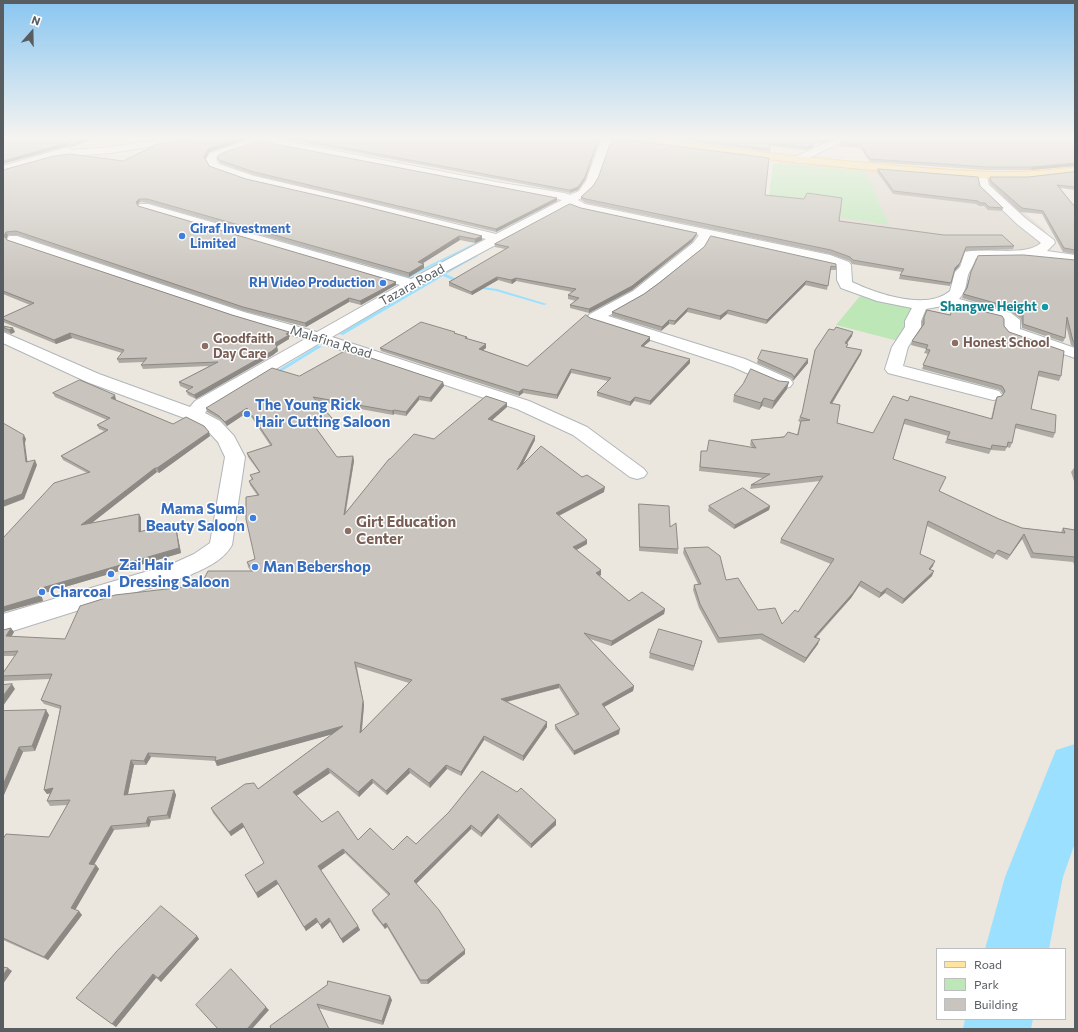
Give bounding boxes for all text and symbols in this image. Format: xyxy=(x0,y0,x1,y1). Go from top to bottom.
north arrow xyxy=(12,12,52,52)
text: N xyxy=(30,13,42,28)
place label: Giraf Investment Limited xyxy=(190,221,291,252)
marker: Giraf Investment Limited xyxy=(177,231,187,241)
street label: Tazara Road xyxy=(377,261,447,309)
place label: RH Video Production xyxy=(249,275,375,291)
marker: RH Video Production xyxy=(378,278,388,288)
place label: Shangwe Height xyxy=(940,299,1037,315)
marker: Shangwe Height xyxy=(1040,302,1050,312)
street label: Malafina Road xyxy=(288,322,374,362)
place label: Goodfaith Day Care xyxy=(213,331,274,362)
place label: Honest School xyxy=(963,335,1050,351)
marker: Honest School xyxy=(950,338,960,348)
marker: Goodfaith Day Care xyxy=(200,341,210,351)
place label: The Young Rick Hair Cutting Saloon xyxy=(255,396,390,431)
marker: The Young Rick Hair Cutting Saloon xyxy=(242,409,252,419)
place label: Mama Suma Beauty Saloon xyxy=(146,500,245,535)
marker: Mama Suma Beauty Saloon xyxy=(248,513,258,523)
place label: Girt Education Center xyxy=(356,513,456,548)
marker: Girt Education Center xyxy=(343,526,353,536)
place label: Zai Hair Dressing Saloon xyxy=(119,556,229,591)
place label: Man Bebershop xyxy=(263,558,371,576)
marker: Man Bebershop xyxy=(250,562,260,572)
marker: Zai Hair Dressing Saloon xyxy=(106,569,116,579)
place label: Charcoal xyxy=(50,583,111,601)
marker: Charcoal xyxy=(37,587,47,597)
legend xyxy=(936,948,1066,1020)
text: Road xyxy=(974,957,1002,971)
text: Park xyxy=(974,977,999,991)
text: Building xyxy=(974,997,1018,1011)

